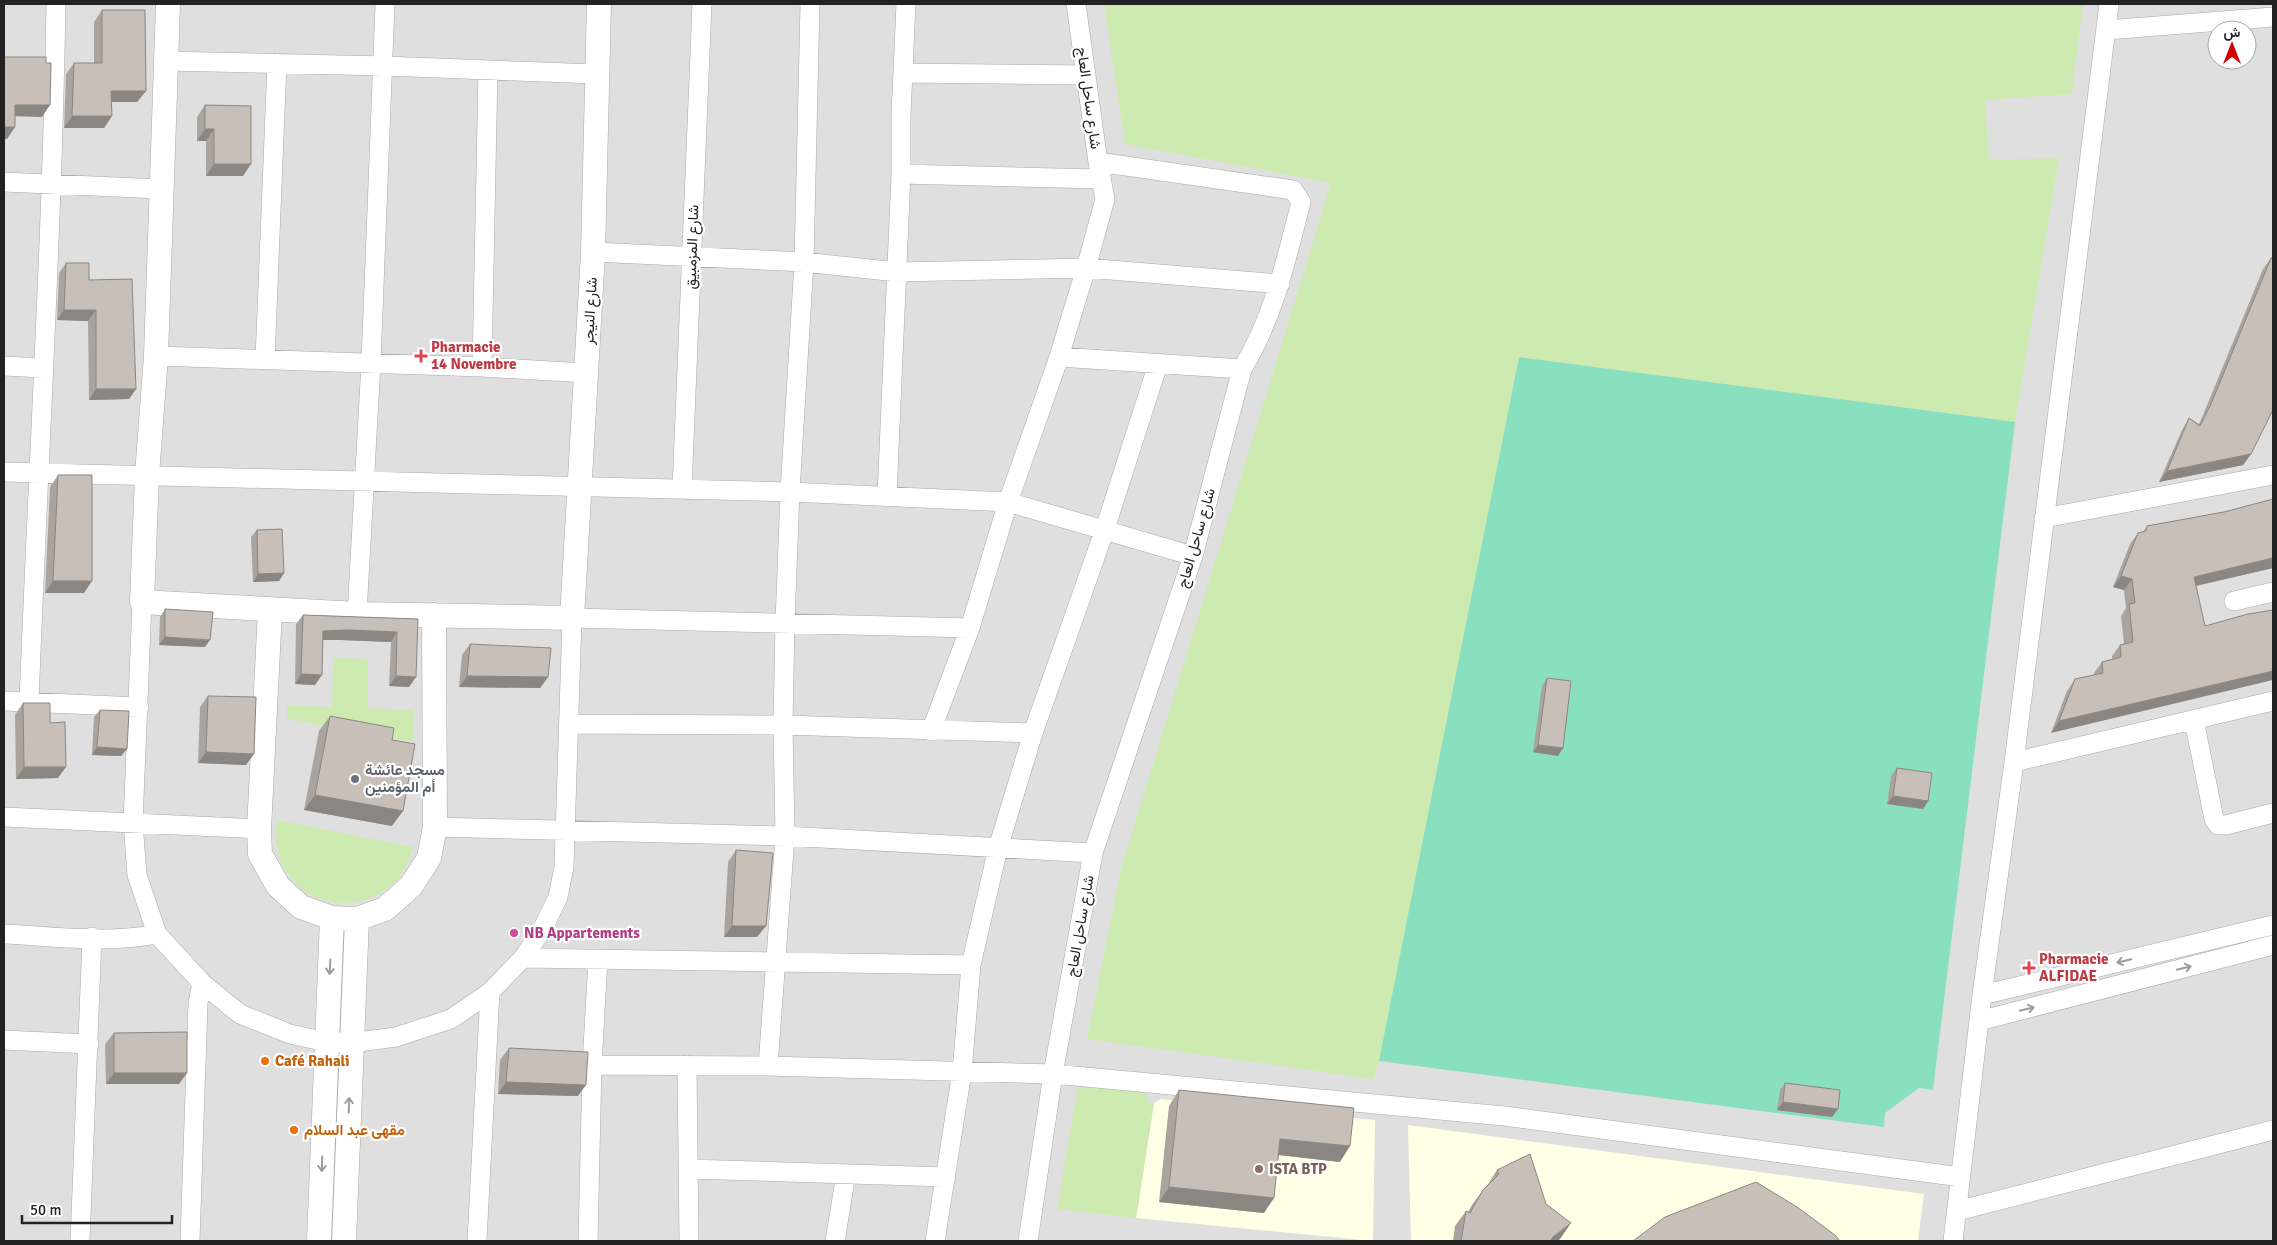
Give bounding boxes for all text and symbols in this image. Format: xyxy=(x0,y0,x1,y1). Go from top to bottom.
north arrow xyxy=(2207,20,2257,70)
text: ش xyxy=(2224,24,2241,41)
street label: شارع ساحل العاج xyxy=(1071,46,1105,151)
street label: شارع المزمبيق xyxy=(682,204,704,290)
street label: شارع النيجر xyxy=(579,277,603,346)
place label: Pharmacie 14 Novembre xyxy=(431,338,517,373)
marker: Pharmacie 14 Novembre xyxy=(415,350,427,362)
street label: شارع ساحل العاج xyxy=(1173,486,1221,591)
place label: مسجد عائشة أم المؤمنين xyxy=(365,761,445,797)
marker: مسجد عائشة أم المؤمنين xyxy=(349,773,361,785)
street label: شارع ساحل العاج xyxy=(1062,874,1100,979)
place label: NB Appartements xyxy=(524,924,640,942)
marker: NB Appartements xyxy=(508,927,520,939)
place label: Pharmacie ALFIDAE xyxy=(2039,950,2109,985)
one-way arrow xyxy=(2116,957,2132,966)
one-way arrow xyxy=(325,959,334,975)
marker: Pharmacie ALFIDAE xyxy=(2023,962,2035,974)
one-way arrow xyxy=(2175,963,2191,972)
one-way arrow xyxy=(2018,1003,2034,1013)
place label: Café Rahali xyxy=(275,1052,350,1070)
marker: Café Rahali xyxy=(259,1055,271,1067)
one-way arrow xyxy=(344,1097,353,1113)
place label: مقهى عبد السلام xyxy=(304,1121,405,1140)
marker: مقهى عبد السلام xyxy=(288,1124,300,1136)
one-way arrow xyxy=(317,1156,326,1172)
place label: ISTA BTP xyxy=(1269,1160,1327,1178)
marker: ISTA BTP xyxy=(1253,1163,1265,1175)
scale bar xyxy=(22,1192,172,1224)
text: 50 m xyxy=(30,1201,61,1219)

